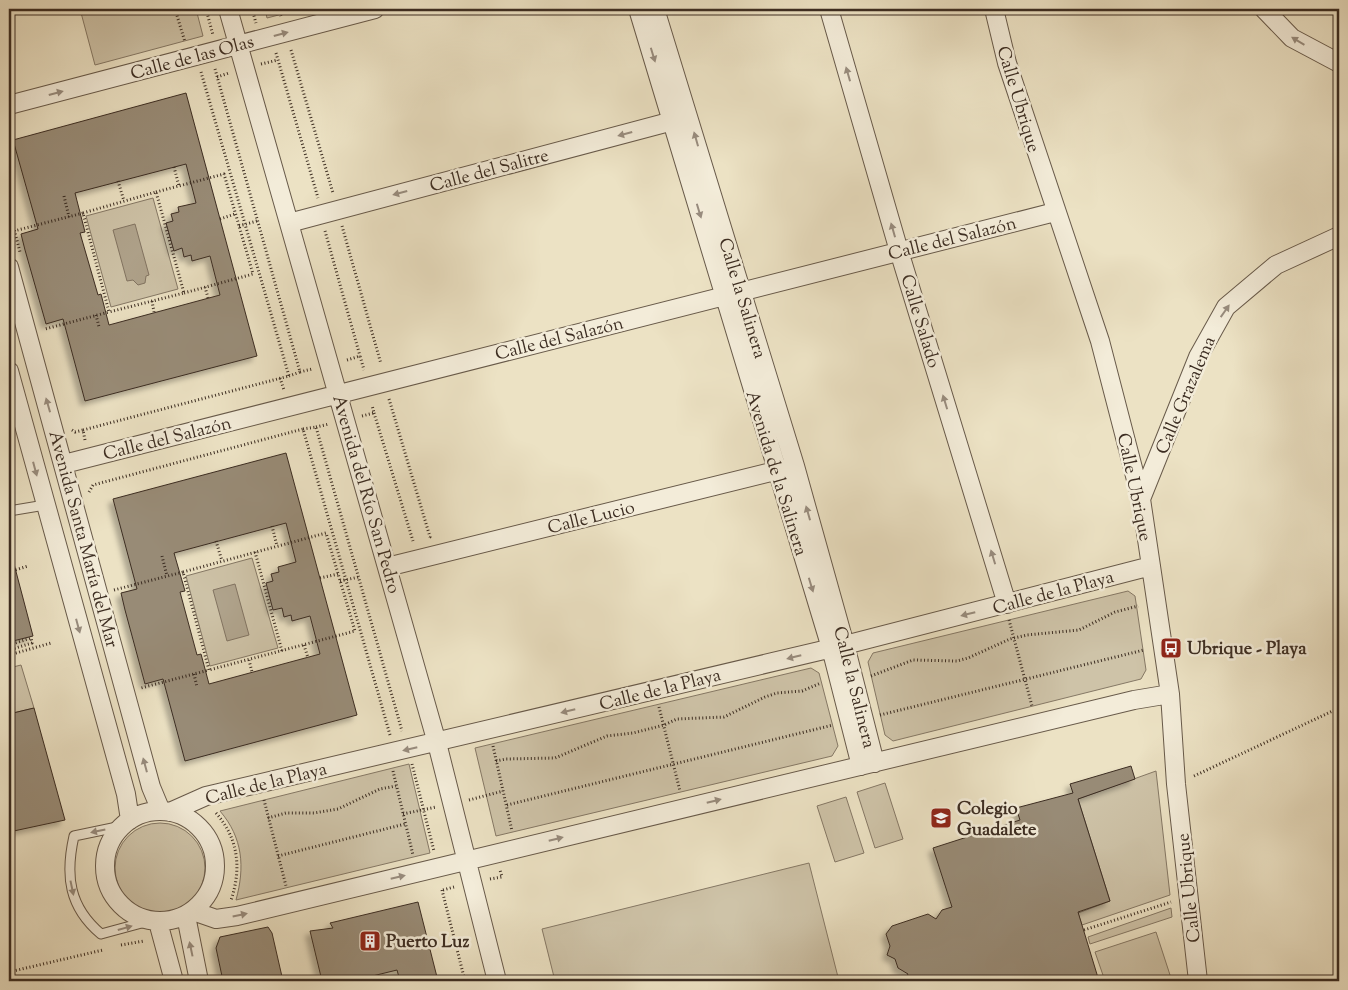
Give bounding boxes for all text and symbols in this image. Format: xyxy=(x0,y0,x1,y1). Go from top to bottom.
street label: Calle de las Olas xyxy=(128,30,257,88)
one-way arrow xyxy=(273,30,288,38)
one-way arrow xyxy=(1292,36,1305,45)
street label: Calle Ubrique xyxy=(989,43,1046,156)
one-way arrow xyxy=(649,48,657,63)
one-way arrow xyxy=(844,66,852,81)
one-way arrow xyxy=(48,89,63,97)
one-way arrow xyxy=(618,130,633,138)
one-way arrow xyxy=(691,131,699,146)
street label: Calle del Salitre xyxy=(427,144,552,200)
one-way arrow xyxy=(393,190,408,198)
one-way arrow xyxy=(696,204,704,219)
street label: Calle del Salazón xyxy=(886,211,1020,268)
one-way arrow xyxy=(889,222,897,237)
street label: Calle la Salinera xyxy=(710,235,772,362)
street label: Calle Salado xyxy=(893,272,946,372)
one-way arrow xyxy=(1220,304,1230,318)
street label: Calle del Salazón xyxy=(493,311,627,368)
street label: Calle Grazalema xyxy=(1150,333,1223,459)
street label: Avenida de la Salinera xyxy=(738,388,813,559)
street label: Avenida del Río San Pedro xyxy=(324,392,406,597)
one-way arrow xyxy=(941,394,949,409)
one-way arrow xyxy=(43,398,51,413)
street label: Calle del Salazón xyxy=(101,411,235,468)
street label: Avenida Santa María del Mar xyxy=(41,428,124,651)
street label: Calle Ubrique xyxy=(1109,431,1157,544)
one-way arrow xyxy=(31,462,39,477)
street label: Calle Lucio xyxy=(545,496,638,542)
one-way arrow xyxy=(803,505,811,520)
one-way arrow xyxy=(989,550,996,565)
street label: Calle de la Playa xyxy=(990,565,1117,623)
one-way arrow xyxy=(808,577,815,592)
one-way arrow xyxy=(961,610,976,618)
one-way arrow xyxy=(75,618,83,633)
street label: Calle la Salinera xyxy=(825,624,881,751)
bus stop icon: Ubrique - Playa xyxy=(1159,636,1183,660)
place label: Ubrique - Playa xyxy=(1187,637,1307,663)
one-way arrow xyxy=(786,653,801,661)
street label: Calle de la Playa xyxy=(597,663,724,719)
one-way arrow xyxy=(560,707,575,715)
one-way arrow xyxy=(402,745,417,753)
one-way arrow xyxy=(141,757,149,773)
street label: Calle de la Playa xyxy=(203,757,330,813)
one-way arrow xyxy=(707,797,722,805)
place label: Colegio Guadalete xyxy=(957,797,1037,844)
school or university icon: Colegio Guadalete xyxy=(929,806,953,830)
one-way arrow xyxy=(90,827,106,835)
street label: Calle Ubrique xyxy=(1171,832,1209,944)
one-way arrow xyxy=(549,835,564,843)
one-way arrow xyxy=(391,873,406,881)
one-way arrow xyxy=(68,881,76,896)
one-way arrow xyxy=(233,911,248,919)
one-way arrow xyxy=(118,924,133,932)
building icon: Puerto Luz xyxy=(358,929,382,953)
place label: Puerto Luz xyxy=(386,930,469,956)
one-way arrow xyxy=(187,941,195,956)

